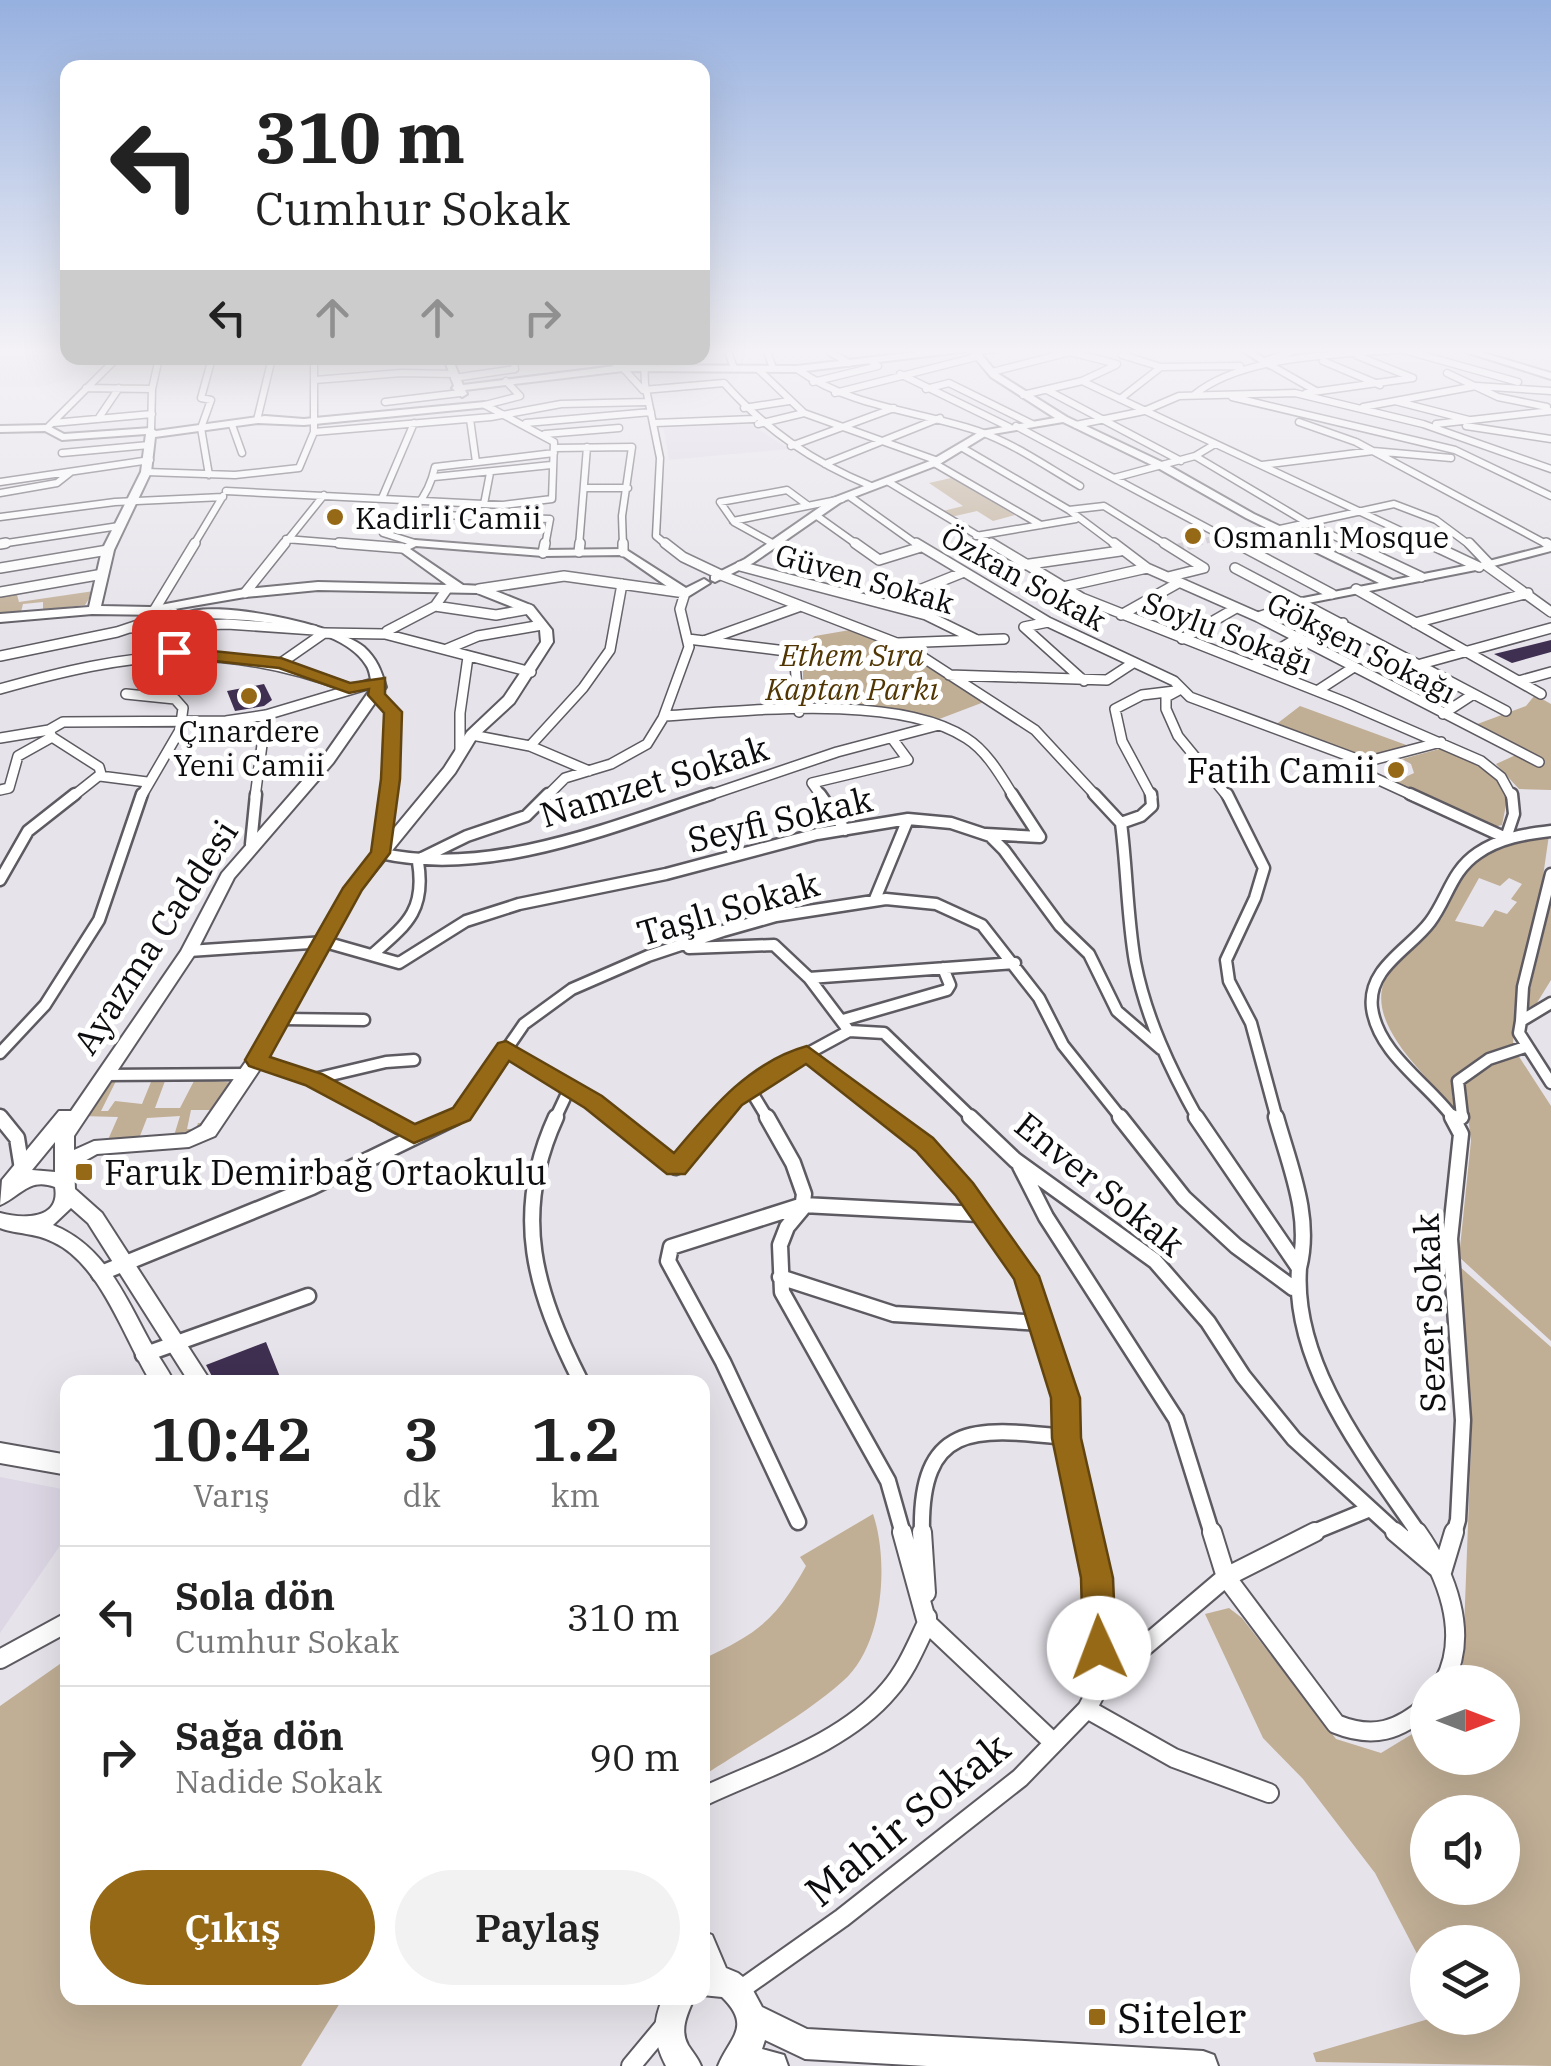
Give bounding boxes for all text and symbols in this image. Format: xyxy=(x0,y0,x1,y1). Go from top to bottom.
text: 310 m xyxy=(255,91,465,182)
icon: left xyxy=(90,100,220,230)
text: Cumhur Sokak xyxy=(255,179,570,237)
icon: left xyxy=(200,290,255,345)
icon: ahead xyxy=(305,290,360,345)
icon: ahead xyxy=(410,290,465,345)
icon: right xyxy=(515,290,570,345)
place label: Kadirli Camii xyxy=(355,498,542,537)
marker: Kadirli Camii xyxy=(324,506,346,528)
street label: Özkan Sokak xyxy=(935,517,1114,640)
place label: Osmanlı Mosque xyxy=(1213,517,1449,556)
marker: Osmanlı Mosque xyxy=(1182,525,1204,547)
street label: Güven Sokak xyxy=(771,534,959,622)
street label: Soylu Sokağı xyxy=(1137,582,1319,682)
street label: Gökşen Sokağı xyxy=(1261,583,1463,711)
pin xyxy=(132,610,217,695)
icon: arrive xyxy=(147,625,202,680)
park label: Ethem Sıra Kaptan Parkı xyxy=(765,635,938,708)
marker: Çınardere Yeni Camii xyxy=(238,685,260,707)
place label: Çınardere Yeni Camii xyxy=(173,711,325,784)
street label: Namzet Sokak xyxy=(534,724,774,838)
place label: Fatih Camii xyxy=(1187,747,1376,793)
marker: Fatih Camii xyxy=(1385,759,1407,781)
street label: Seyfi Sokak xyxy=(683,775,878,863)
street label: Ayazma Caddesi xyxy=(62,811,248,1063)
street label: Taşlı Sokak xyxy=(632,860,825,956)
street label: Enver Sokak xyxy=(1006,1101,1195,1267)
place label: Faruk Demirbağ Ortaokulu xyxy=(104,1149,547,1195)
marker: Faruk Demirbağ Ortaokulu xyxy=(73,1161,95,1183)
street label: Sezer Sokak xyxy=(1403,1212,1455,1413)
text: 10:42 xyxy=(150,1399,312,1478)
text: 3 xyxy=(404,1399,440,1478)
text: 1.2 xyxy=(531,1399,620,1478)
text: Varış xyxy=(193,1474,270,1516)
text: dk xyxy=(403,1474,441,1516)
text: km xyxy=(551,1474,600,1516)
text: Sola dön xyxy=(175,1571,335,1620)
icon: left xyxy=(90,1589,145,1644)
text: 310 m xyxy=(567,1592,680,1641)
position arrow xyxy=(1047,1596,1151,1700)
text: Cumhur Sokak xyxy=(175,1620,399,1662)
north arrow xyxy=(1410,1665,1520,1775)
map controls xyxy=(1410,1665,1520,2035)
text: Sağa dön xyxy=(175,1711,344,1760)
street label: Mahir Sokak xyxy=(793,1719,1021,1918)
icon: right xyxy=(90,1729,145,1784)
text: 90 m xyxy=(589,1732,680,1781)
text: Nadide Sokak xyxy=(175,1760,383,1802)
button: sound xyxy=(1410,1795,1520,1905)
button: Çıkış xyxy=(90,1870,375,1985)
button: Paylaş xyxy=(395,1870,680,1985)
button: layers xyxy=(1410,1925,1520,2035)
place label: Siteler xyxy=(1117,1990,1246,2045)
marker: Siteler xyxy=(1086,2006,1108,2028)

